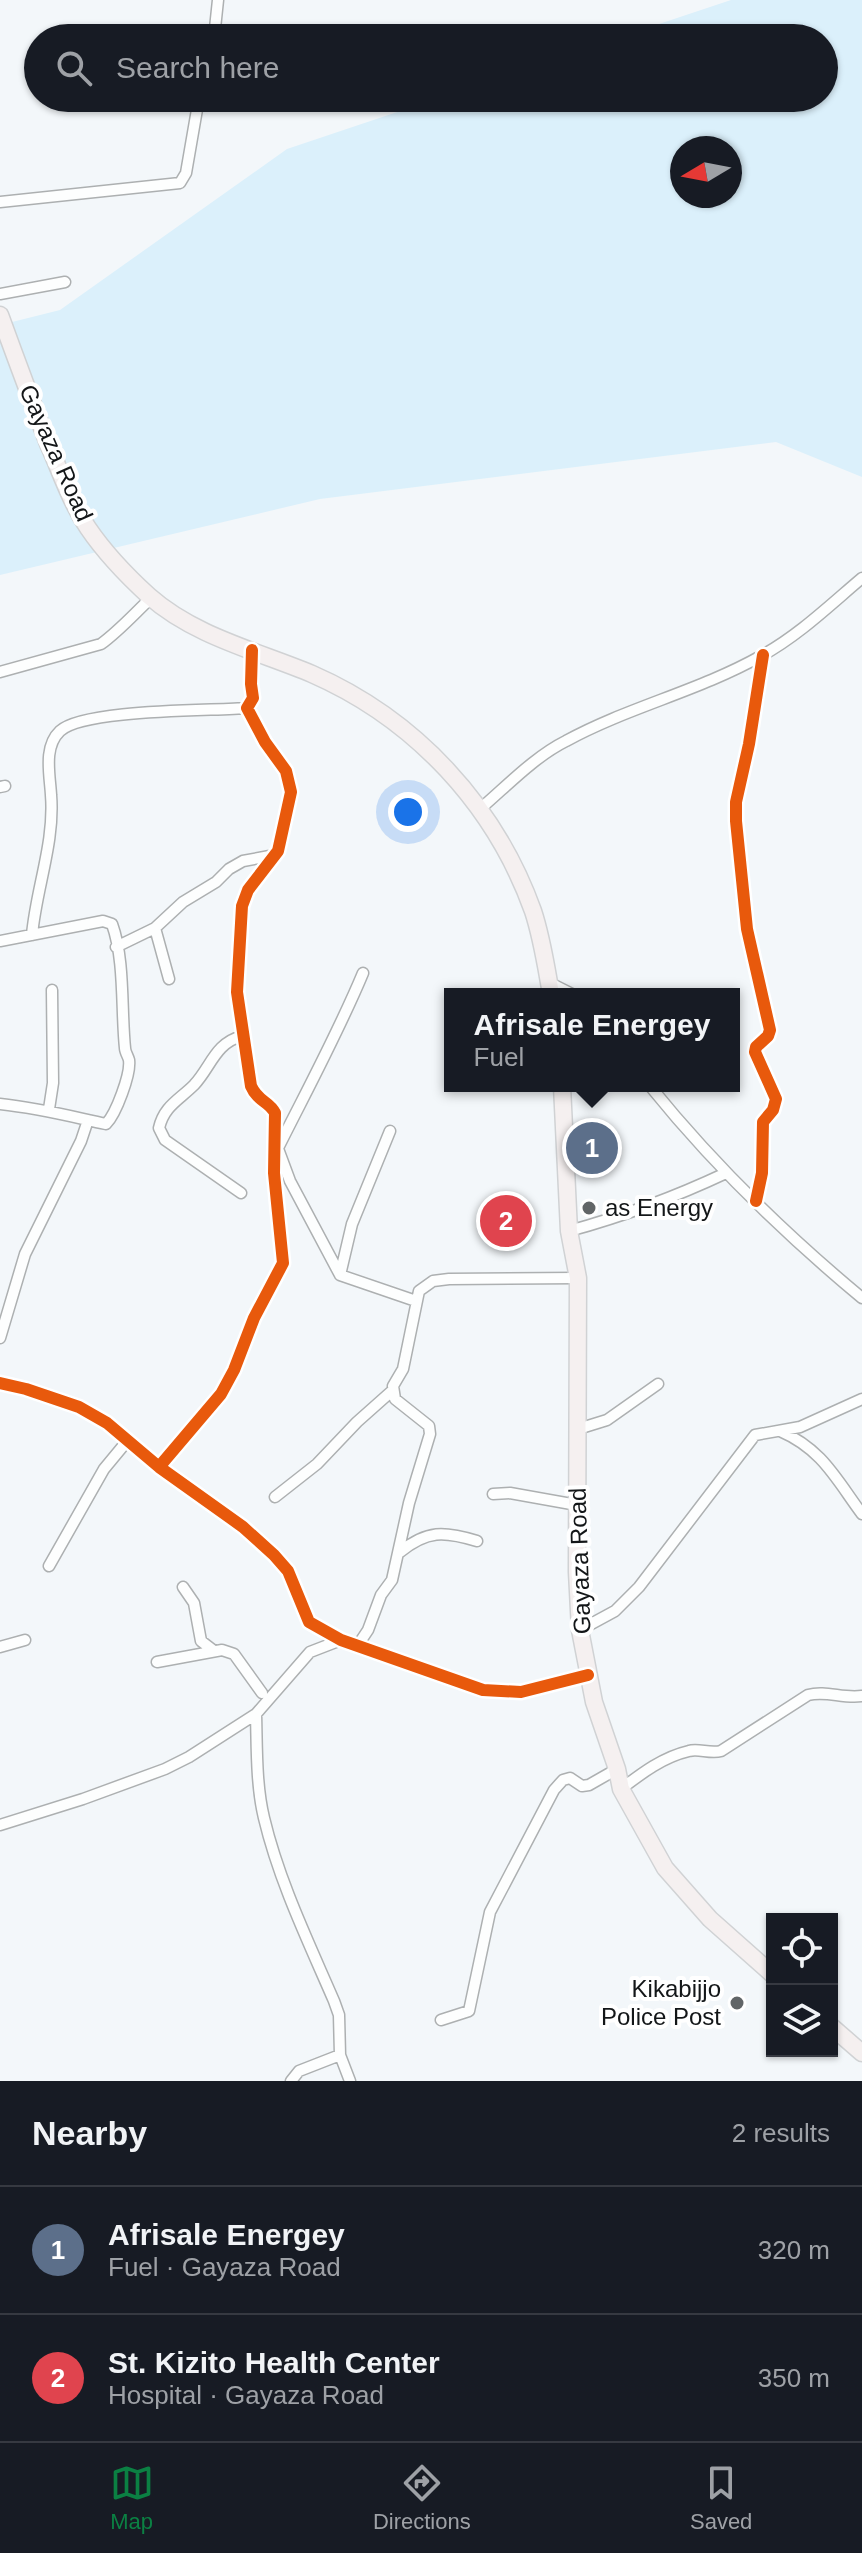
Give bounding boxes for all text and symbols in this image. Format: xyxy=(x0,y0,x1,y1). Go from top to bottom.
search box xyxy=(24,24,838,112)
icon: search xyxy=(52,46,96,90)
text: Search here xyxy=(116,51,279,84)
north arrow xyxy=(670,136,742,208)
street label: Gayaza Road xyxy=(14,380,99,525)
your location xyxy=(388,792,428,832)
popup xyxy=(444,988,740,1092)
text: Afrisale Energey xyxy=(474,1008,710,1041)
text: Fuel xyxy=(474,1042,524,1072)
pin: 1 xyxy=(566,1118,618,1178)
pin: 2 xyxy=(480,1191,532,1251)
place label: as Energy xyxy=(605,1194,713,1221)
marker: as Energy xyxy=(580,1199,598,1217)
street label: Gayaza Road xyxy=(563,1487,596,1635)
map controls xyxy=(766,1913,838,2057)
button: locate xyxy=(766,1913,838,1985)
place label: Kikabijjo Police Post xyxy=(601,1975,721,2030)
button: layers xyxy=(766,1985,838,2057)
marker: Kikabijjo Police Post xyxy=(728,1994,746,2012)
text: Nearby xyxy=(32,2114,147,2152)
text: 2 results xyxy=(732,2118,830,2148)
text: Afrisale Energey xyxy=(108,2218,345,2251)
text: 1 xyxy=(51,2235,65,2265)
text: 320 m xyxy=(758,2235,830,2265)
text: Fuel · Gayaza Road xyxy=(108,2252,341,2282)
text: St. Kizito Health Center xyxy=(108,2346,440,2379)
text: 2 xyxy=(51,2363,65,2393)
text: 350 m xyxy=(758,2363,830,2393)
text: Hospital · Gayaza Road xyxy=(108,2380,384,2410)
tab: Map xyxy=(110,2461,154,2535)
tab: Directions xyxy=(373,2461,471,2535)
tab: Saved xyxy=(690,2461,752,2535)

